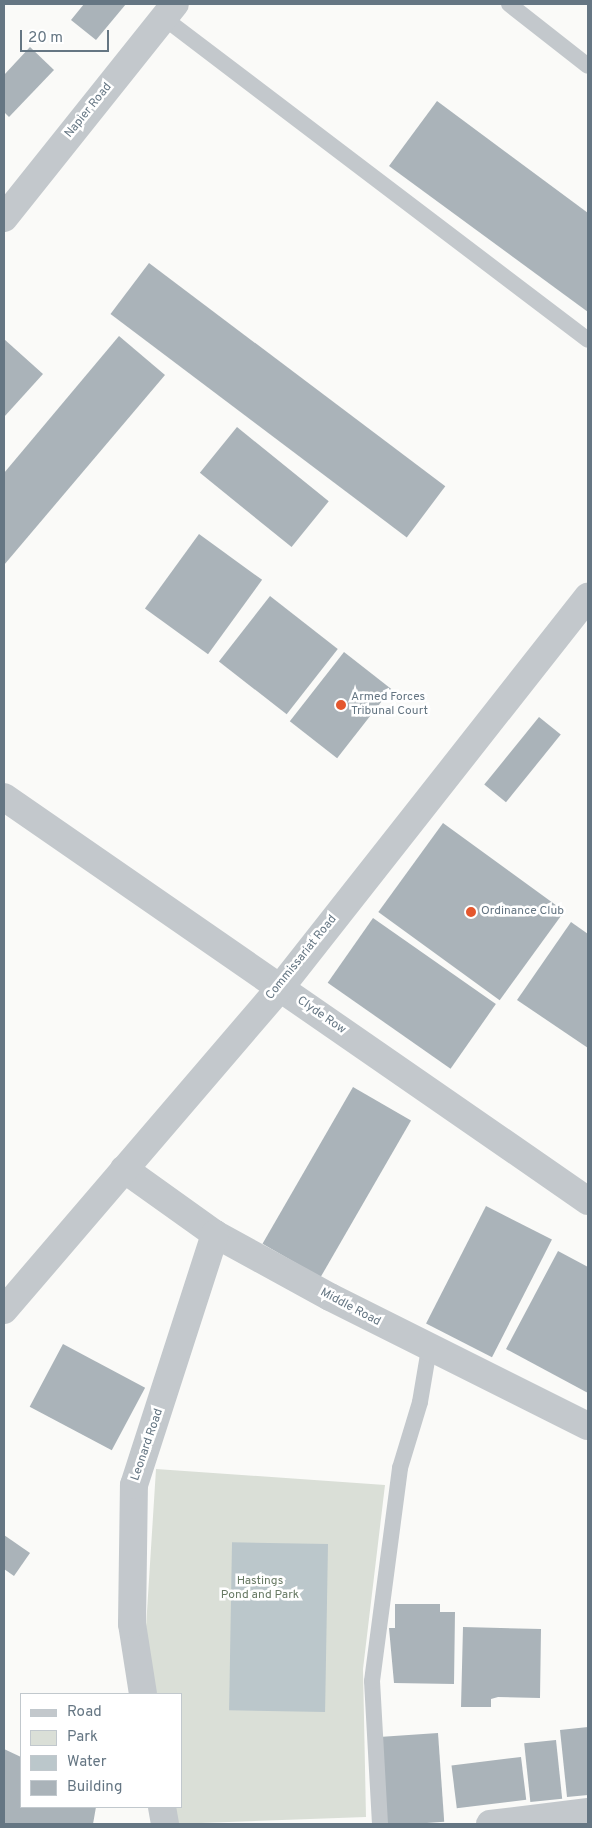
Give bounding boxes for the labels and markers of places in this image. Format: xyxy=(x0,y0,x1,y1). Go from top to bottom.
place label: Armed Forces Tribunal Court xyxy=(351,691,428,719)
marker: Armed Forces Tribunal Court xyxy=(335,699,347,711)
place label: Ordinance Club xyxy=(481,905,564,919)
marker: Ordinance Club xyxy=(465,906,477,918)

